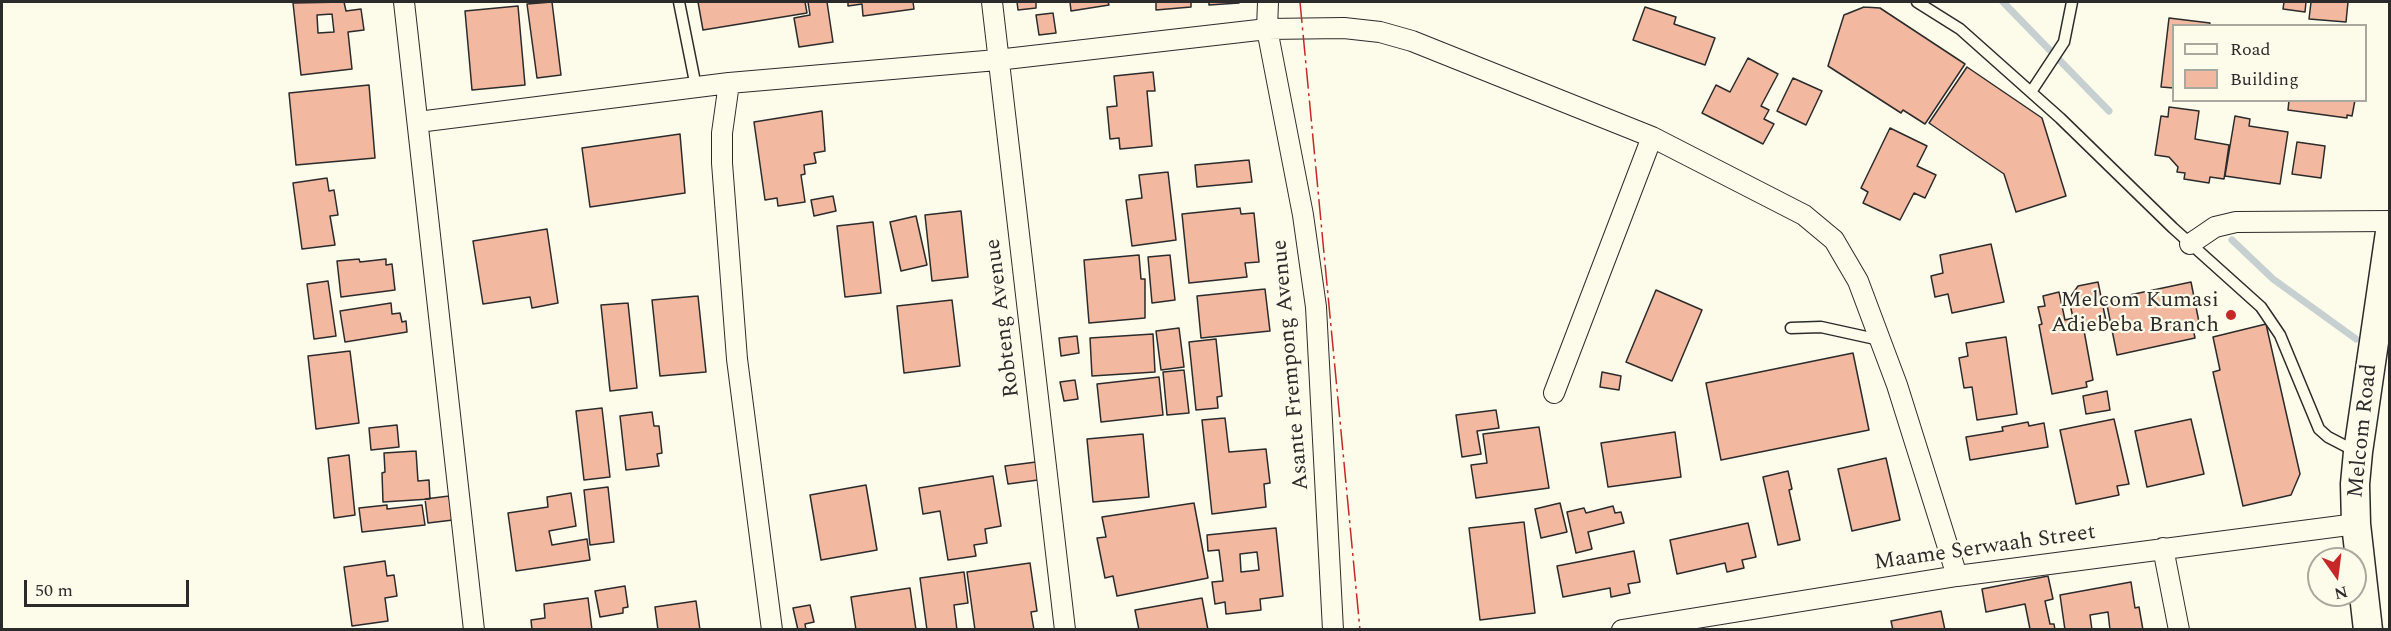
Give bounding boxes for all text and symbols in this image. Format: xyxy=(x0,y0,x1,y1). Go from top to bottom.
legend xyxy=(2172,24,2367,102)
text: Road xyxy=(2230,36,2271,63)
text: Building xyxy=(2230,66,2299,93)
street label: Robteng Avenue xyxy=(981,237,1027,399)
street label: Asante Frempong Avenue xyxy=(1268,238,1316,492)
place label: Melcom Kumasi Adiebeba Branch xyxy=(2051,289,2219,340)
marker: Melcom Kumasi Adiebeba Branch xyxy=(2224,308,2238,322)
street label: Melcom Road xyxy=(2344,363,2384,499)
street label: Maame Serwaah Street xyxy=(1873,520,2097,578)
north arrow xyxy=(2307,547,2367,607)
scale bar xyxy=(27,568,192,606)
text: 50 m xyxy=(35,577,73,604)
text: N xyxy=(2332,579,2350,606)

